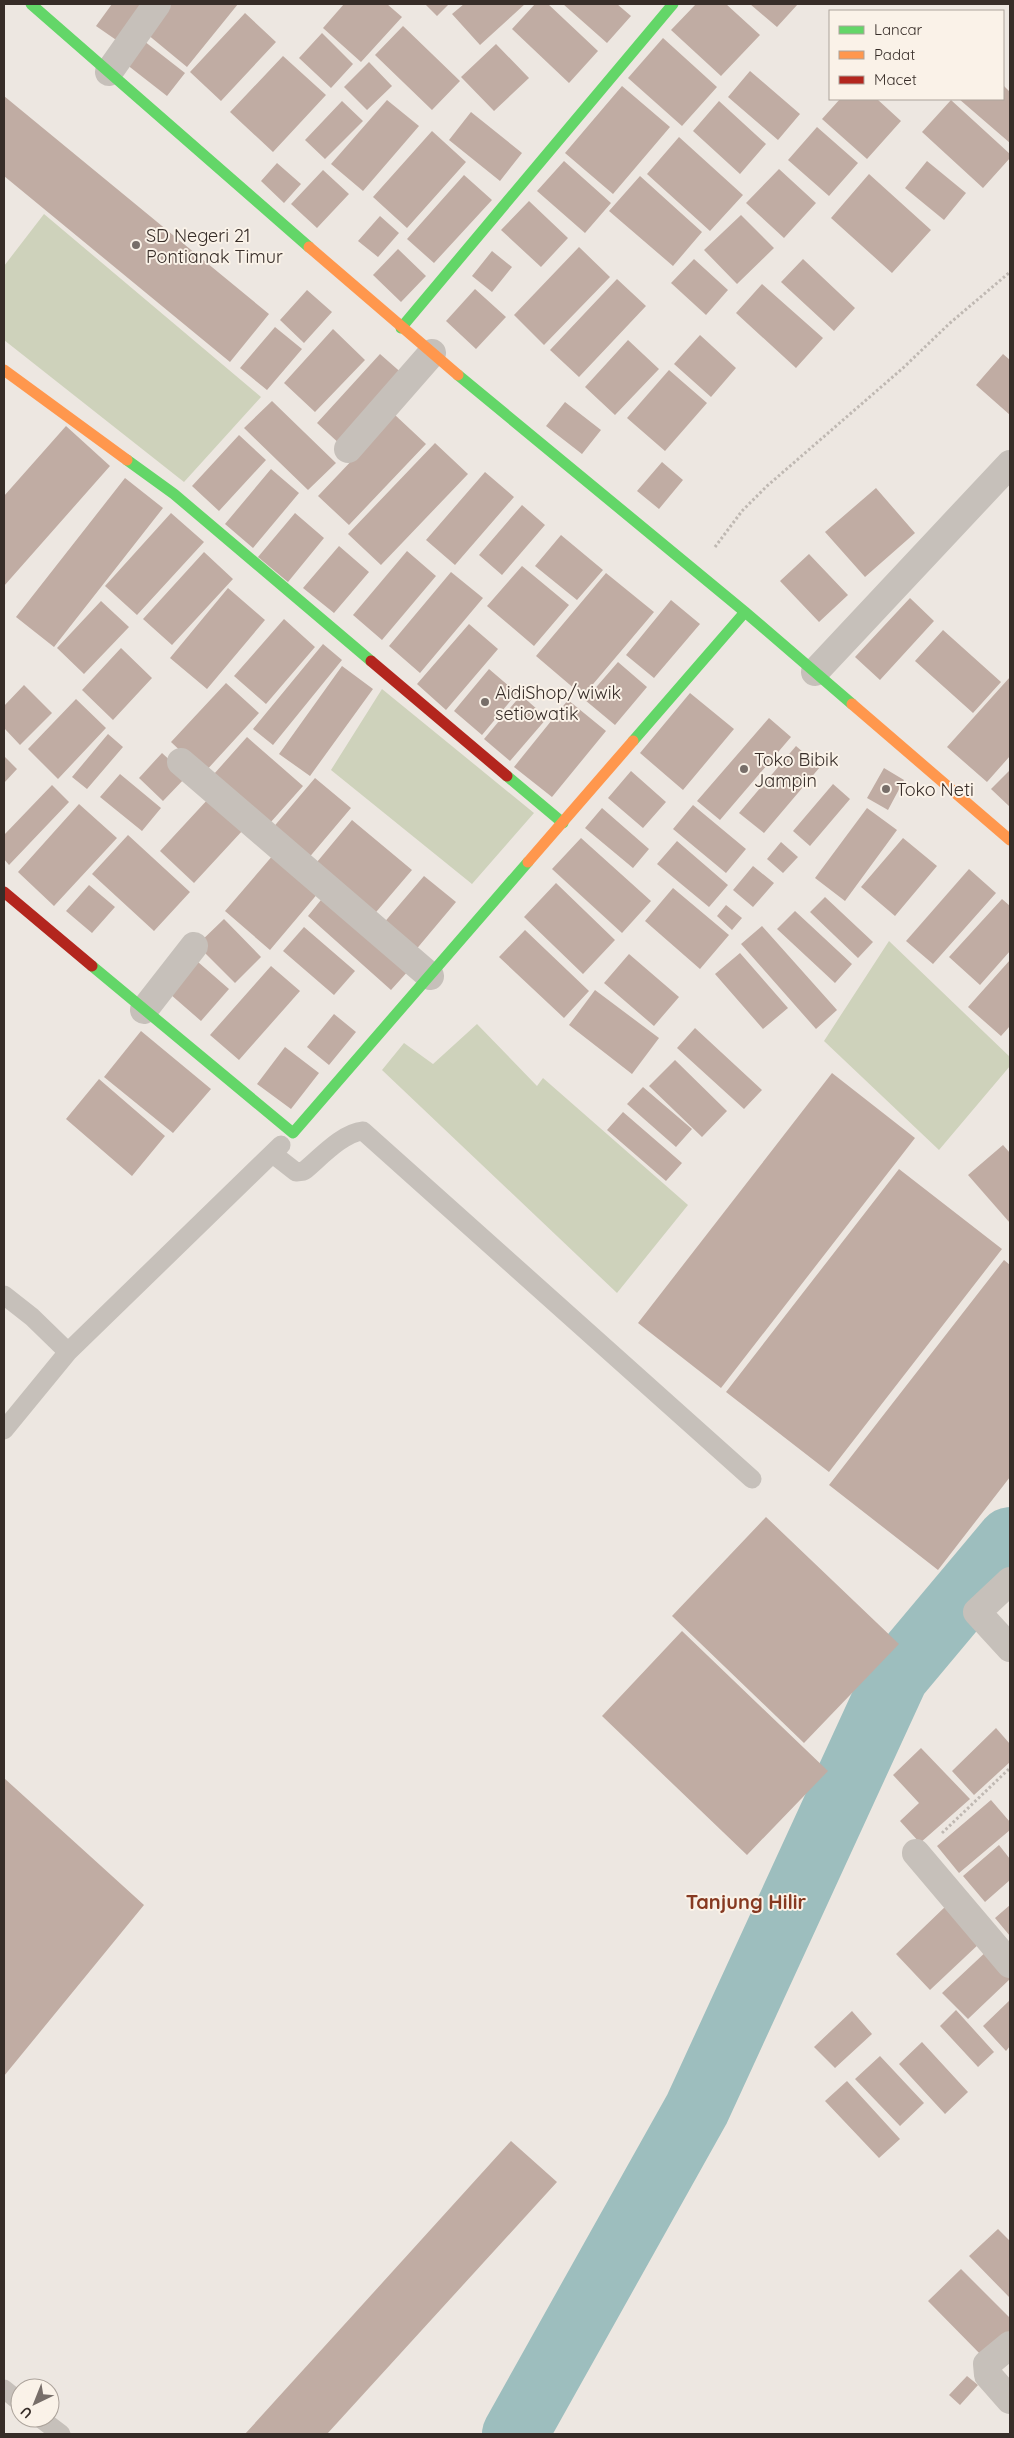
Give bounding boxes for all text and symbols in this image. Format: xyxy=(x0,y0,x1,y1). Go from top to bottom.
legend xyxy=(829,10,1004,100)
text: Lancar xyxy=(874,20,923,39)
text: Padat xyxy=(874,45,915,64)
text: Macet xyxy=(874,70,917,89)
place label: SD Negeri 21 Pontianak Timur xyxy=(146,224,283,268)
marker: SD Negeri 21 Pontianak Timur xyxy=(130,239,142,251)
place label: AidiShop/wiwik setiowatik xyxy=(495,681,621,725)
marker: AidiShop/wiwik setiowatik xyxy=(479,696,491,708)
place label: Toko Bibik Jampin xyxy=(754,748,839,792)
marker: Toko Bibik Jampin xyxy=(738,763,750,775)
place label: Toko Neti xyxy=(896,778,974,801)
marker: Toko Neti xyxy=(880,783,892,795)
district label: Tanjung Hilir xyxy=(686,1889,807,1914)
north arrow xyxy=(10,2378,60,2428)
text: U xyxy=(16,2403,36,2422)

